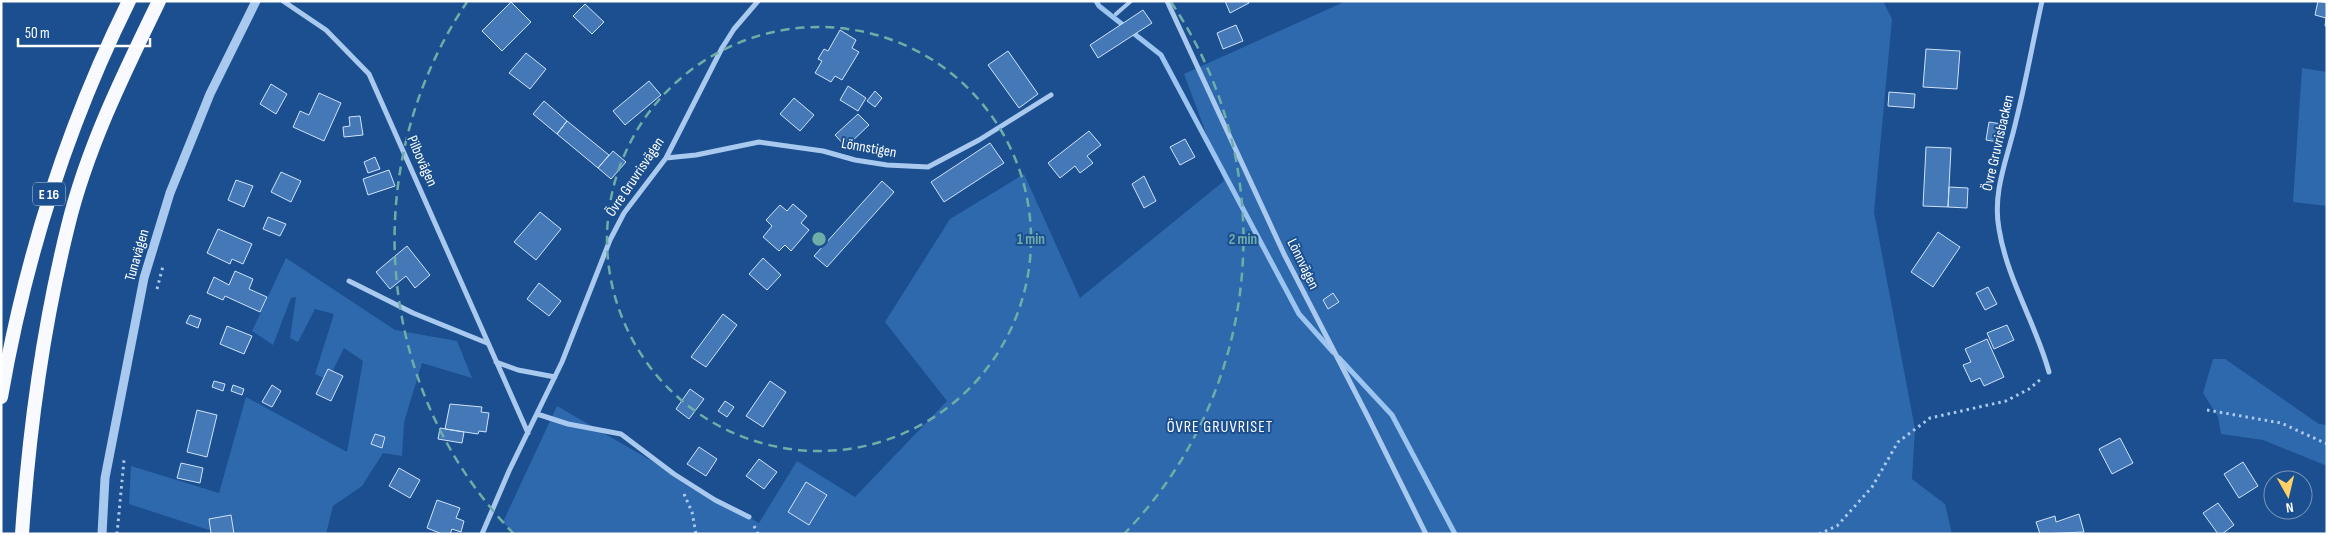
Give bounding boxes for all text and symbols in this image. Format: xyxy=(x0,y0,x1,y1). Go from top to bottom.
scale bar xyxy=(18,15,150,47)
text: 50 m xyxy=(25,24,50,43)
street label: Övre Gruvrisbacken xyxy=(1978,93,2018,193)
street label: Pilbovägen xyxy=(402,132,442,190)
street label: Övre Gruvrisvägen xyxy=(601,134,669,220)
street label: Lönnstigen xyxy=(840,134,898,162)
road number: E 16 xyxy=(33,182,65,205)
street label: Tunavägen xyxy=(121,227,153,283)
centre of rings xyxy=(810,230,828,248)
text: 1 min xyxy=(1017,230,1045,249)
text: 2 min xyxy=(1229,230,1257,249)
street label: Lönnvägen xyxy=(1283,236,1323,292)
district label: ÖVRE GRUVRISET xyxy=(1167,418,1273,437)
north arrow xyxy=(2263,470,2313,520)
text: N xyxy=(2285,498,2295,516)

